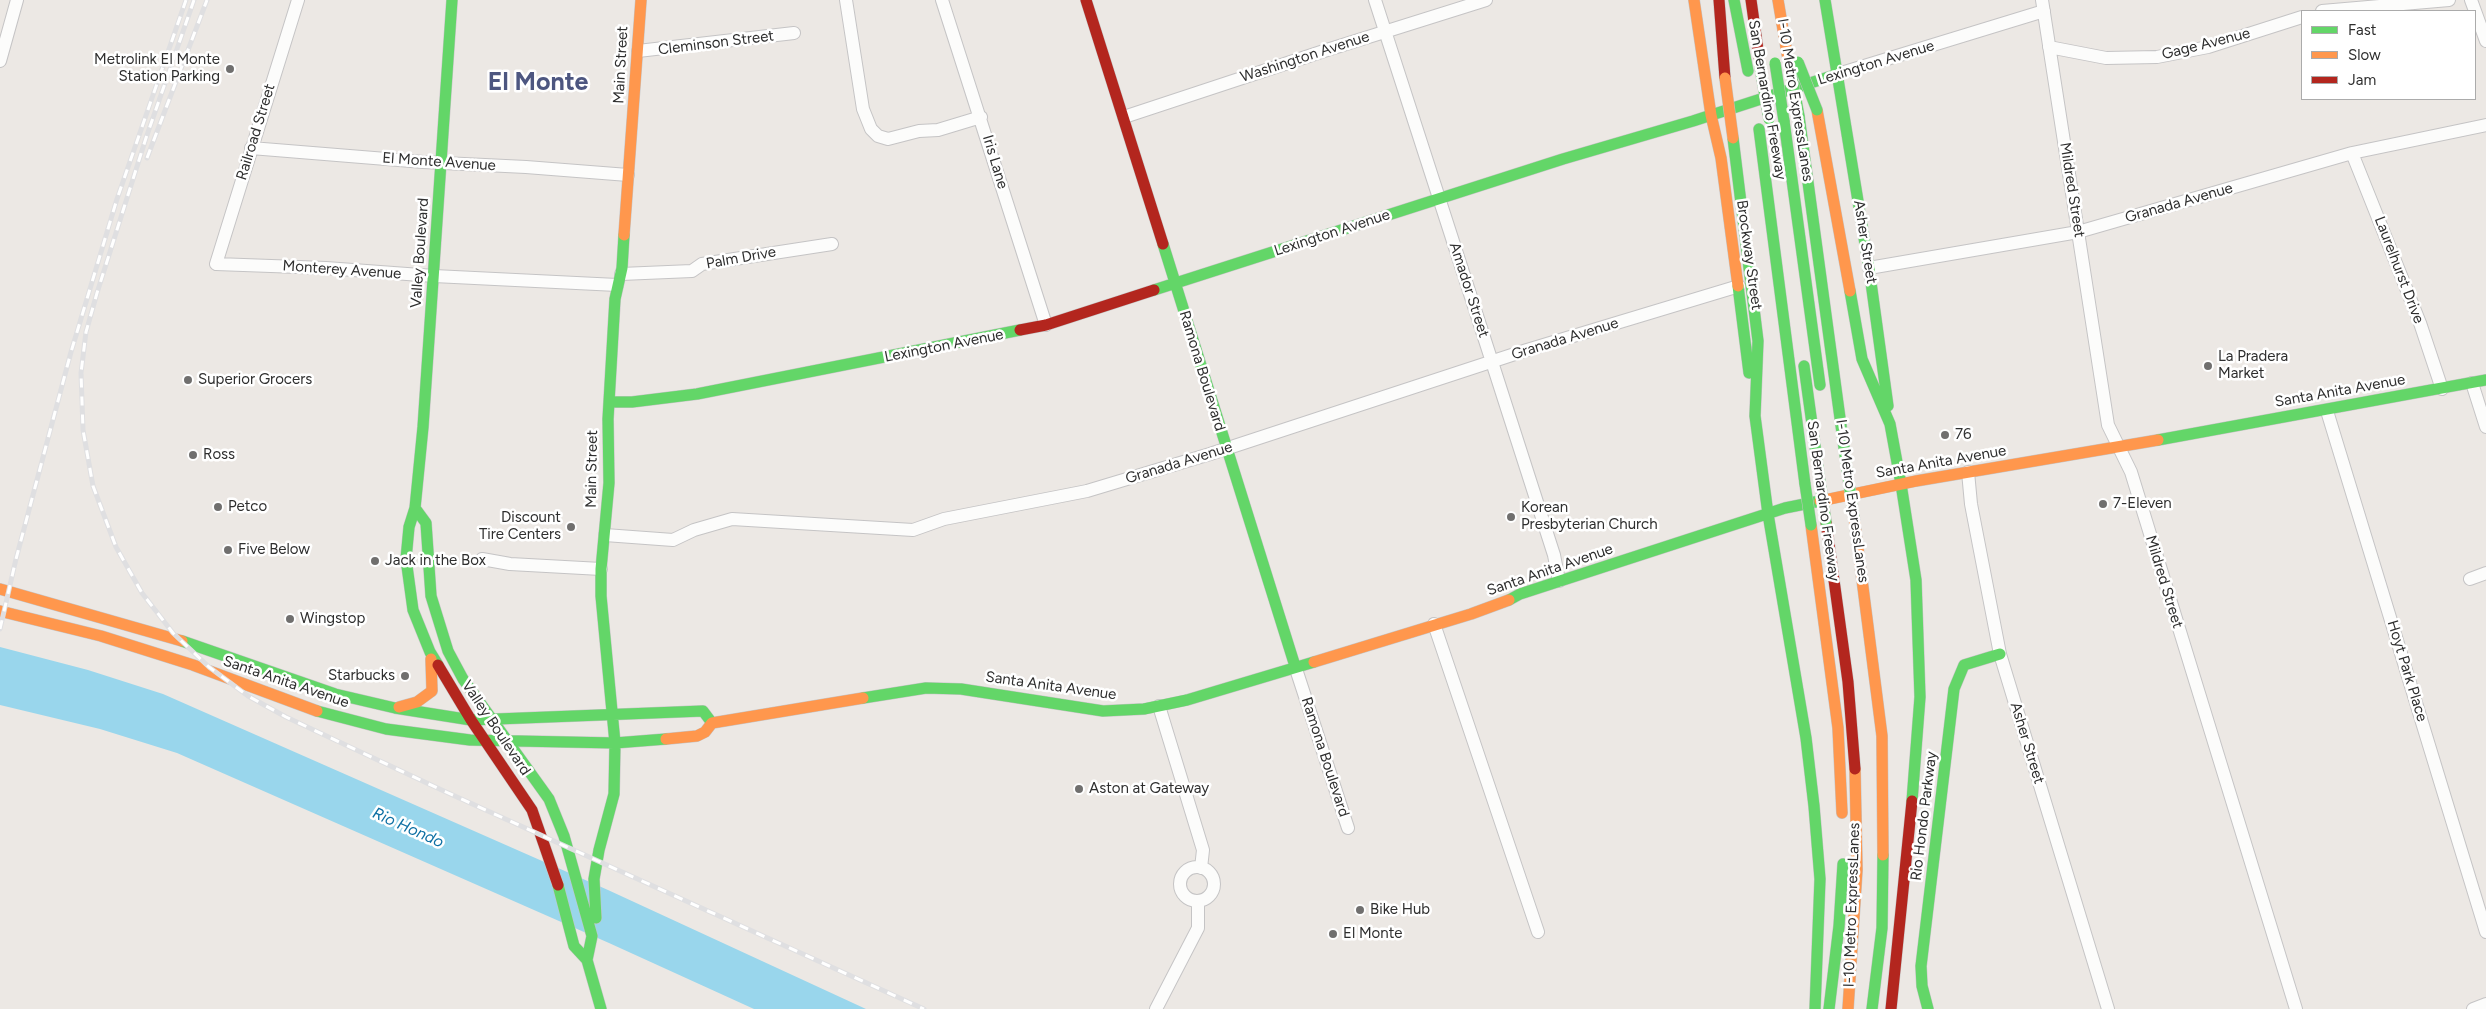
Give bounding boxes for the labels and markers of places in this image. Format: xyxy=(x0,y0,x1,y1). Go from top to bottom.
place label: Metrolink El Monte Station Parking xyxy=(94,51,220,86)
marker: Metrolink El Monte Station Parking xyxy=(224,63,236,75)
place label: La Pradera Market xyxy=(2218,348,2288,383)
marker: La Pradera Market xyxy=(2202,360,2214,372)
place label: Superior Grocers xyxy=(198,371,312,389)
marker: Superior Grocers xyxy=(182,374,194,386)
place label: 76 xyxy=(1955,426,1972,444)
marker: 76 xyxy=(1939,429,1951,441)
place label: Ross xyxy=(203,446,235,464)
marker: Ross xyxy=(187,449,199,461)
place label: 7-Eleven xyxy=(2113,495,2172,513)
place label: Petco xyxy=(228,498,267,516)
marker: 7-Eleven xyxy=(2097,498,2109,510)
place label: Korean Presbyterian Church xyxy=(1521,499,1658,534)
marker: Petco xyxy=(212,501,224,513)
place label: Discount Tire Centers xyxy=(479,509,561,544)
marker: Korean Presbyterian Church xyxy=(1505,511,1517,523)
marker: Discount Tire Centers xyxy=(565,521,577,533)
place label: Five Below xyxy=(238,541,310,559)
marker: Five Below xyxy=(222,544,234,556)
place label: Jack in the Box xyxy=(385,552,486,570)
marker: Jack in the Box xyxy=(369,555,381,567)
place label: Wingstop xyxy=(300,610,365,628)
marker: Wingstop xyxy=(284,613,296,625)
place label: Starbucks xyxy=(328,667,395,685)
marker: Starbucks xyxy=(399,670,411,682)
place label: Aston at Gateway xyxy=(1089,780,1209,798)
marker: Aston at Gateway xyxy=(1073,783,1085,795)
place label: Bike Hub xyxy=(1370,901,1430,919)
marker: Bike Hub xyxy=(1354,904,1366,916)
place label: El Monte xyxy=(1343,925,1402,943)
marker: El Monte xyxy=(1327,928,1339,940)

